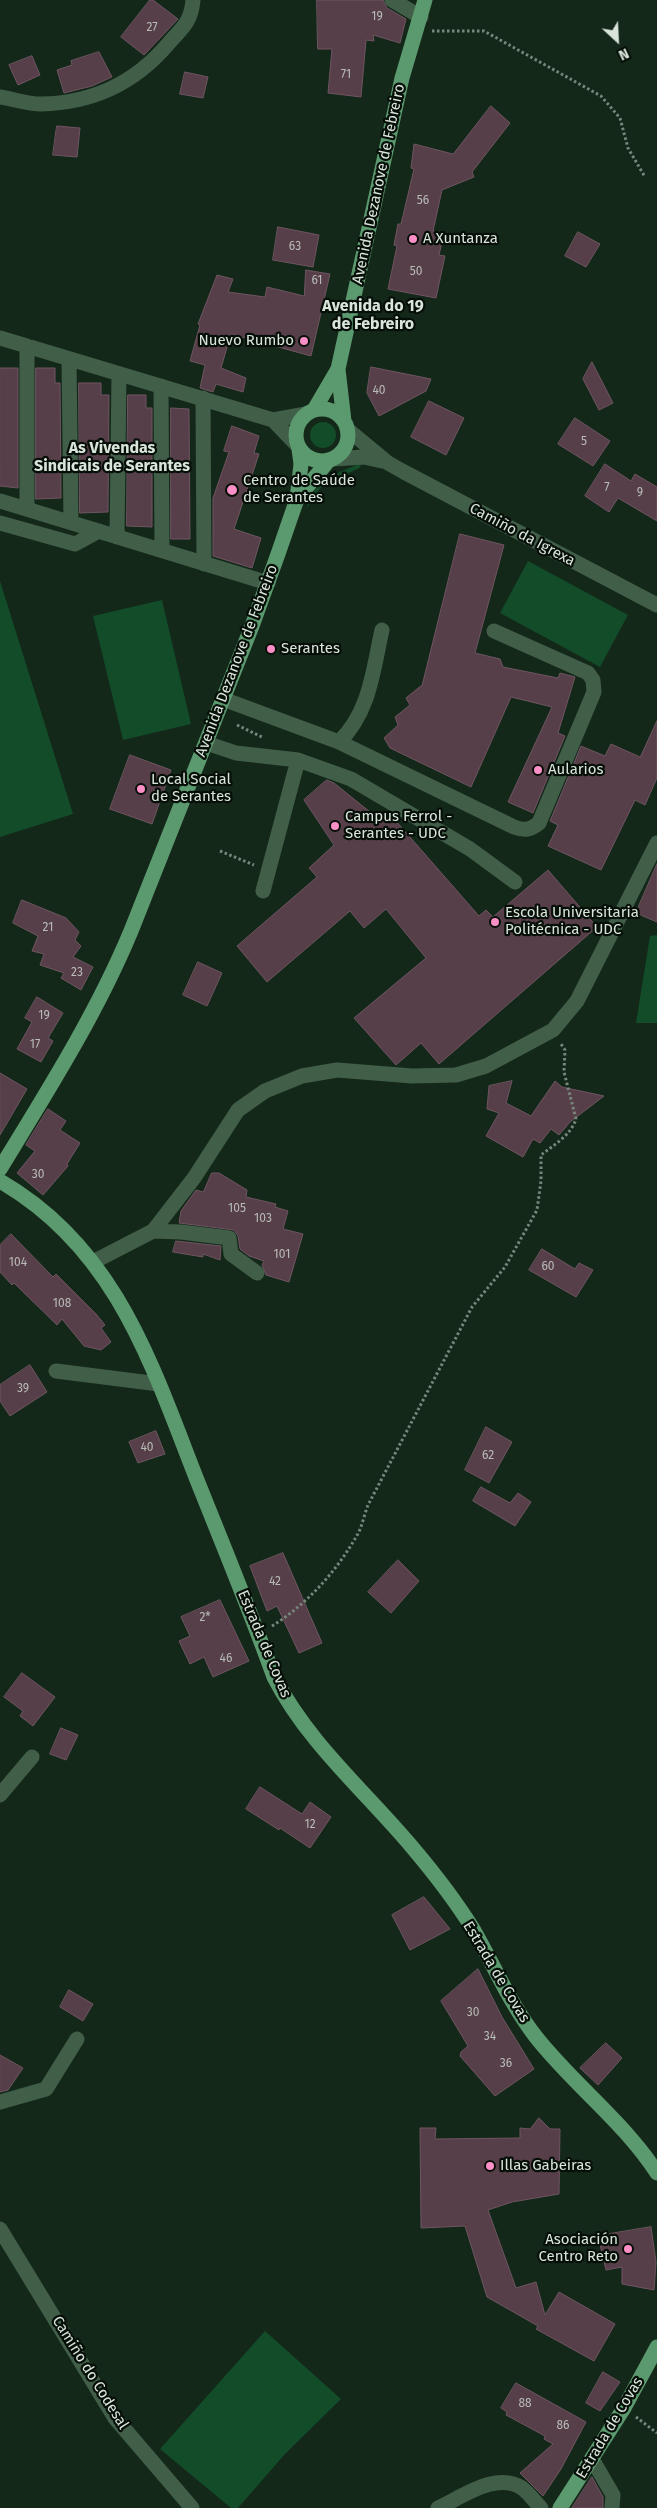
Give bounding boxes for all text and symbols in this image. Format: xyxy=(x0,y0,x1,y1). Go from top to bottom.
house number: 19 xyxy=(371,10,383,24)
north arrow xyxy=(592,15,642,65)
house number: 27 xyxy=(146,21,158,35)
text: N xyxy=(616,44,631,64)
house number: 71 xyxy=(341,68,351,82)
street label: Avenida Dezanove de Febreiro xyxy=(349,82,409,286)
house number: 56 xyxy=(417,194,429,208)
place label: A Xuntanza xyxy=(423,230,498,248)
marker: A Xuntanza xyxy=(407,233,419,245)
house number: 63 xyxy=(289,240,301,254)
house number: 50 xyxy=(410,265,422,279)
house number: 61 xyxy=(311,274,323,288)
district label: Avenida do 19 de Febreiro xyxy=(322,297,424,335)
place label: Nuevo Rumbo xyxy=(199,332,294,350)
marker: Nuevo Rumbo xyxy=(298,335,310,347)
house number: 40 xyxy=(372,384,386,398)
house number: 5 xyxy=(581,435,587,449)
district label: As Vivendas Sindicais de Serantes xyxy=(34,439,190,477)
place label: Centro de Saúde de Serantes xyxy=(243,472,355,507)
house number: 7 xyxy=(604,481,610,495)
marker: Centro de Saúde de Serantes xyxy=(225,483,239,497)
house number: 9 xyxy=(637,486,643,500)
street label: Camiño da Igrexa xyxy=(466,500,578,570)
street label: Avenida Dezanove de Febreiro xyxy=(192,562,282,760)
place label: Serantes xyxy=(281,640,340,658)
marker: Serantes xyxy=(265,643,277,655)
place label: Aularios xyxy=(548,761,604,779)
marker: Aularios xyxy=(532,764,544,776)
place label: Local Social de Serantes xyxy=(151,771,231,806)
marker: Local Social de Serantes xyxy=(135,783,147,795)
place label: Campus Ferrol - Serantes - UDC xyxy=(345,808,452,843)
marker: Campus Ferrol - Serantes - UDC xyxy=(329,820,341,832)
place label: Escola Universitaria Politécnica - UDC xyxy=(505,904,639,939)
marker: Escola Universitaria Politécnica - UDC xyxy=(489,916,501,928)
house number: 21 xyxy=(43,921,53,935)
house number: 23 xyxy=(71,966,83,980)
house number: 19 xyxy=(38,1009,50,1023)
house number: 17 xyxy=(30,1038,40,1052)
house number: 30 xyxy=(32,1168,44,1182)
house number: 105 xyxy=(228,1202,246,1216)
house number: 103 xyxy=(254,1212,272,1226)
house number: 101 xyxy=(274,1248,290,1262)
house number: 104 xyxy=(9,1256,27,1270)
house number: 60 xyxy=(541,1260,555,1274)
house number: 108 xyxy=(53,1297,71,1311)
house number: 39 xyxy=(17,1382,29,1396)
house number: 40 xyxy=(140,1441,154,1455)
house number: 62 xyxy=(482,1449,494,1463)
house number: 42 xyxy=(269,1575,281,1589)
street label: Estrada de Covas xyxy=(233,1588,295,1700)
house number: 2* xyxy=(199,1611,211,1625)
house number: 46 xyxy=(220,1652,232,1666)
house number: 12 xyxy=(304,1818,316,1832)
street label: Estrada de Covas xyxy=(459,1918,533,2026)
house number: 30 xyxy=(467,2006,479,2020)
house number: 34 xyxy=(484,2030,496,2044)
house number: 36 xyxy=(500,2057,512,2071)
place label: Illas Gabeiras xyxy=(500,2157,591,2175)
marker: Illas Gabeiras xyxy=(484,2160,496,2172)
place label: Asociación Centro Reto xyxy=(538,2231,618,2266)
marker: Asociación Centro Reto xyxy=(622,2243,634,2255)
street label: Camiño do Codesal xyxy=(48,2313,132,2433)
street label: Estrada de Covas xyxy=(573,2374,647,2482)
house number: 88 xyxy=(518,2397,532,2411)
house number: 86 xyxy=(556,2419,570,2433)

